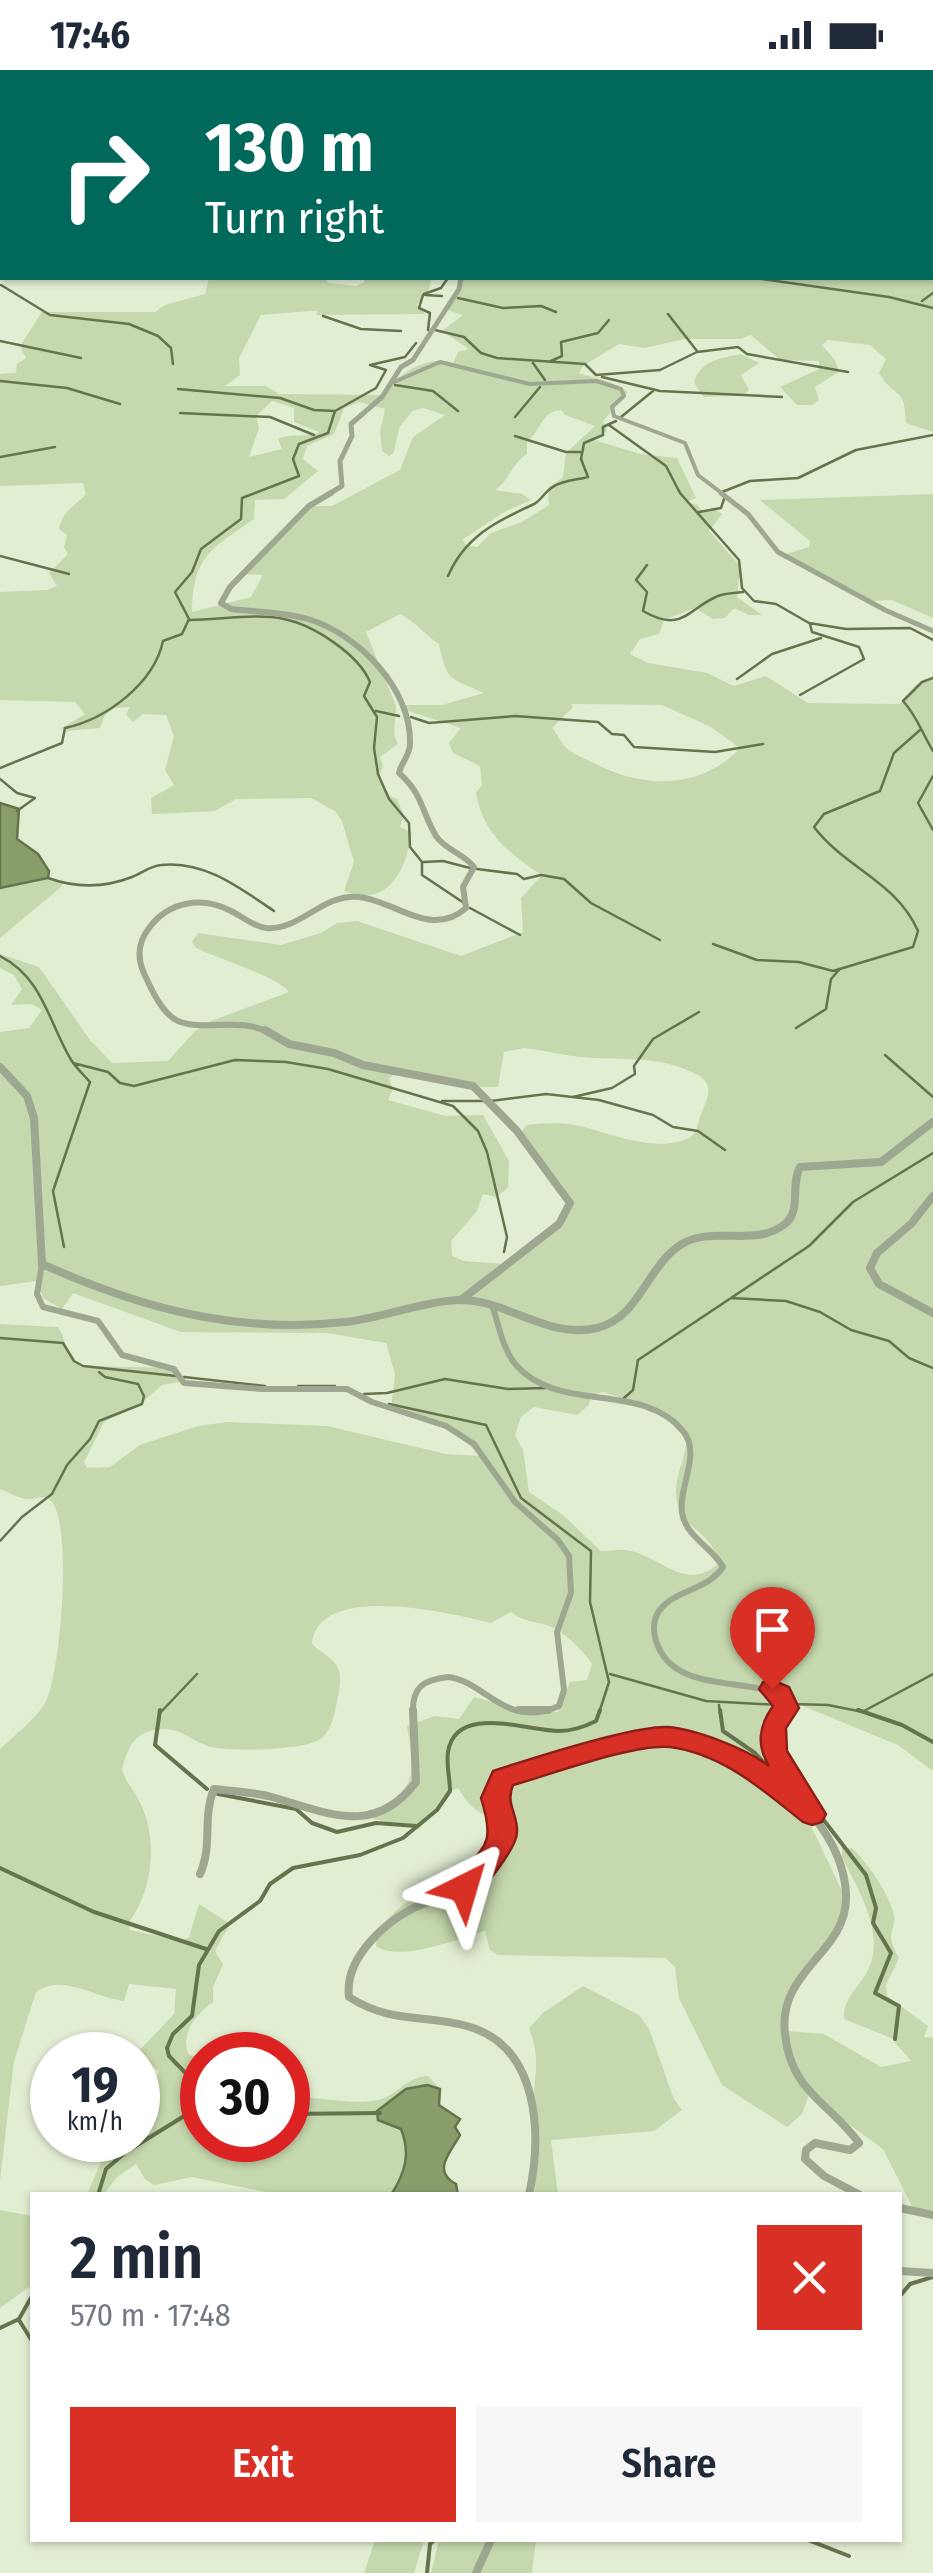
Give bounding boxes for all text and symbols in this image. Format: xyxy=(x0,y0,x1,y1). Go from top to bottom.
text: 17:46 xyxy=(50,12,130,58)
text: 130 m xyxy=(205,106,374,190)
icon: right xyxy=(40,110,170,240)
text: Turn right xyxy=(205,191,384,245)
pin xyxy=(730,1587,815,1690)
icon: arrive xyxy=(745,1602,800,1657)
position arrow xyxy=(412,1836,516,1940)
speed limit sign: 30 xyxy=(180,2032,310,2162)
text: 19 xyxy=(71,2055,118,2115)
text: km/h xyxy=(67,2107,123,2137)
text: 2 min xyxy=(70,2222,203,2294)
button: close xyxy=(757,2225,862,2330)
text: 570 m · 17:48 xyxy=(70,2296,231,2334)
button: Exit xyxy=(70,2407,456,2522)
button: Share xyxy=(476,2407,862,2522)

